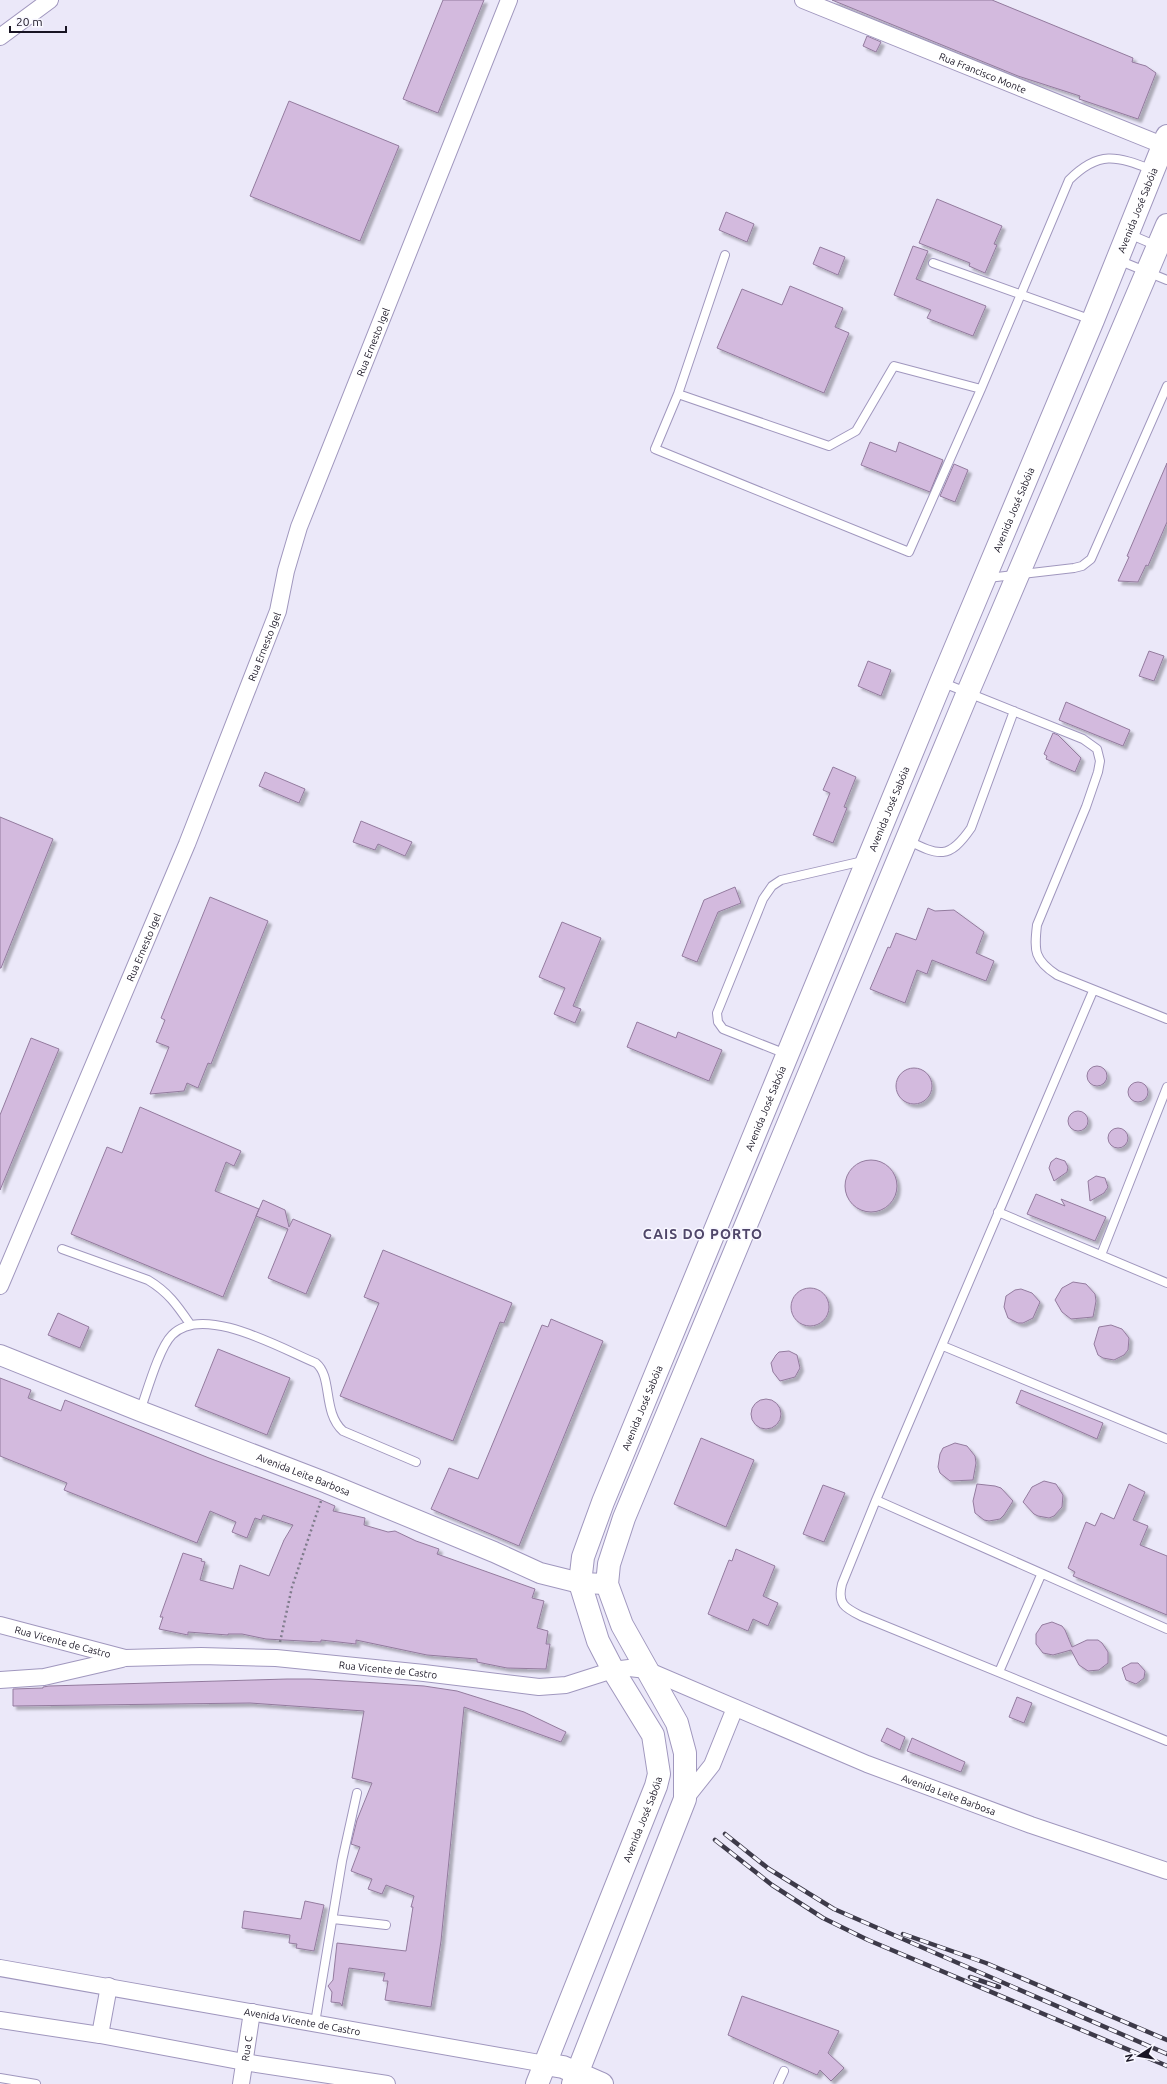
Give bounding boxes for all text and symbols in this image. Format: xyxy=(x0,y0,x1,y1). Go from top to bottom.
scale bar xyxy=(10,8,66,34)
text: 20 m xyxy=(16,15,43,28)
street label: Rua Francisco Monte xyxy=(938,50,1028,95)
street label: Avenida José Sabóia xyxy=(1115,166,1159,254)
street label: Rua Ernesto Igel xyxy=(354,306,392,378)
street label: Avenida José Sabóia xyxy=(991,466,1036,554)
street label: Rua Ernesto Igel xyxy=(246,610,283,682)
street label: Avenida José Sabóia xyxy=(866,765,911,853)
street label: Rua Ernesto Igel xyxy=(124,911,163,983)
street label: Avenida José Sabóia xyxy=(743,1064,788,1152)
district label: CAIS DO PORTO xyxy=(643,1226,763,1242)
street label: Avenida José Sabóia xyxy=(619,1364,664,1452)
street label: Avenida Leite Barbosa xyxy=(255,1451,352,1497)
street label: Rua Vicente de Castro xyxy=(14,1624,112,1660)
street label: Rua Vicente de Castro xyxy=(338,1659,438,1680)
street label: Avenida Leite Barbosa xyxy=(900,1772,997,1817)
street label: Avenida José Sabóia xyxy=(621,1775,664,1864)
street label: Avenida Vicente de Castro xyxy=(243,2006,361,2037)
street label: Rua C xyxy=(239,2035,254,2062)
north arrow xyxy=(1119,2036,1159,2076)
text: N xyxy=(1122,2053,1136,2063)

